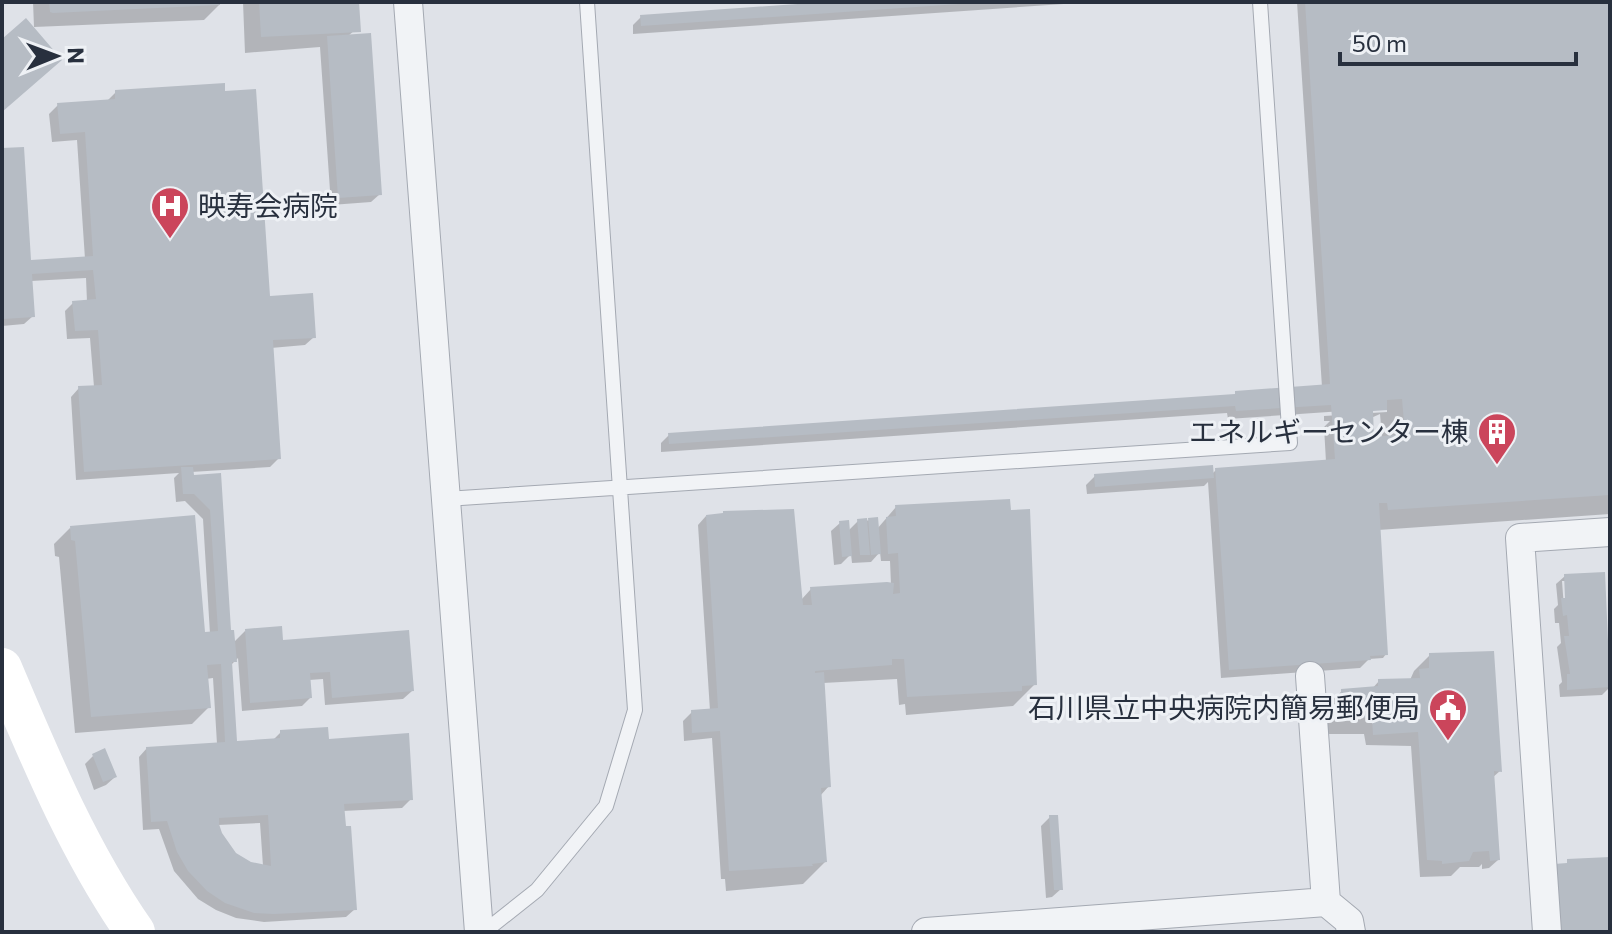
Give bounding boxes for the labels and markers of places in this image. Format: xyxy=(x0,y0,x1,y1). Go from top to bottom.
hospital icon: 映寿会病院 xyxy=(149,185,191,240)
place label: 映寿会病院 xyxy=(198,188,338,222)
building icon: エネルギーセンター棟 xyxy=(1476,411,1518,466)
place label: エネルギーセンター棟 xyxy=(1189,414,1469,448)
public building icon: 石川県立中央病院内簡易郵便局 xyxy=(1427,687,1469,742)
place label: 石川県立中央病院内簡易郵便局 xyxy=(1028,690,1420,724)

